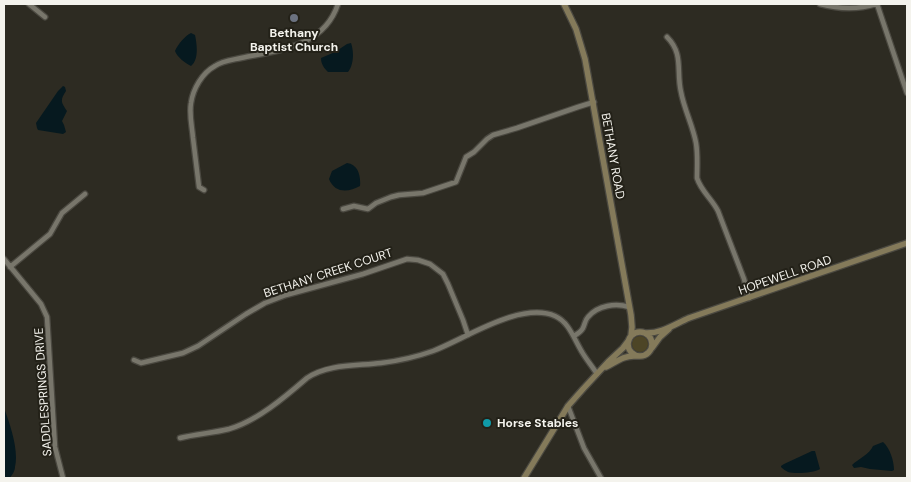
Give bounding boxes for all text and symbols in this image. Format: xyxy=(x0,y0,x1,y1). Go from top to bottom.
marker: Bethany Baptist Church xyxy=(288,12,300,24)
place label: Bethany Baptist Church xyxy=(250,25,338,55)
street label: BETHANY ROAD xyxy=(598,112,628,200)
street label: BETHANY CREEK COURT xyxy=(262,245,395,301)
street label: HOPEWELL ROAD xyxy=(736,252,834,298)
street label: SADDLESPRINGS DRIVE xyxy=(31,327,55,457)
place label: Horse Stables xyxy=(497,415,578,431)
marker: Horse Stables xyxy=(481,417,493,429)

